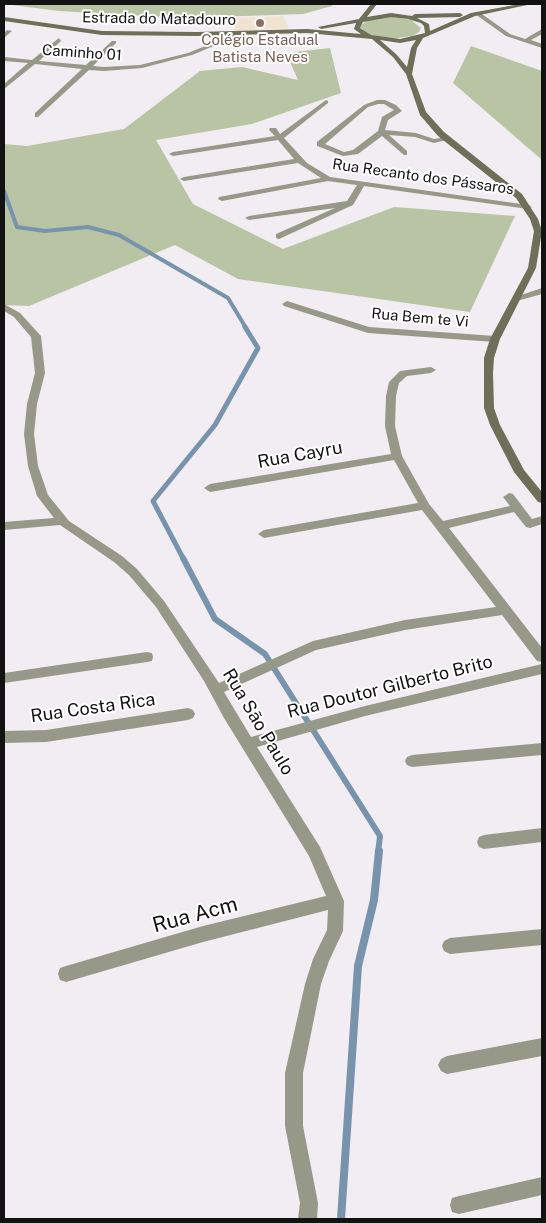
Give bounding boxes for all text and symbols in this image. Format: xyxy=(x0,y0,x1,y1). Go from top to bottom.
street label: Estrada do Matadouro xyxy=(82,9,236,29)
marker: Colégio Estadual Batista Neves xyxy=(254,17,266,29)
place label: Colégio Estadual Batista Neves xyxy=(201,31,319,66)
street label: Caminho 01 xyxy=(41,41,123,65)
street label: Rua Recanto dos Pássaros xyxy=(331,155,515,199)
street label: Rua Bem te Vi xyxy=(371,305,469,331)
street label: Rua Cayru xyxy=(256,437,344,473)
street label: Rua Doutor Gilberto Brito xyxy=(285,651,495,723)
street label: Rua São Paulo xyxy=(218,665,298,779)
street label: Rua Costa Rica xyxy=(29,689,157,727)
street label: Rua Acm xyxy=(150,892,240,938)

